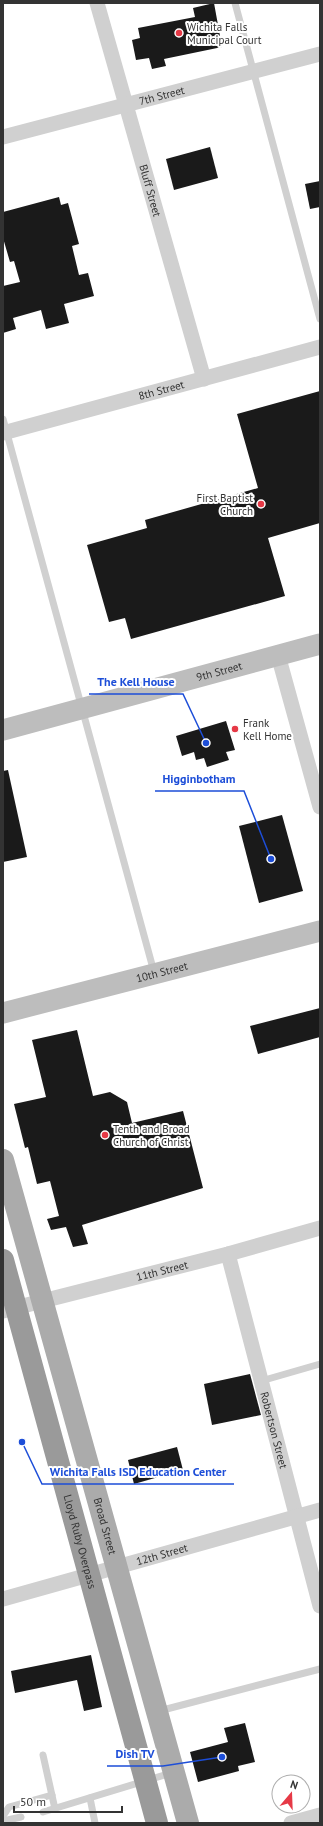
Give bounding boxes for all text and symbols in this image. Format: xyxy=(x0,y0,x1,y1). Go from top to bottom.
place label: Wichita Falls Municipal Court xyxy=(187,20,262,47)
marker: Wichita Falls Municipal Court xyxy=(174,28,184,38)
street label: 7th Street xyxy=(137,83,186,108)
street label: Bluff Street xyxy=(136,163,165,219)
street label: 8th Street xyxy=(137,377,186,403)
place label: First Baptist Church xyxy=(196,491,253,518)
marker: First Baptist Church xyxy=(256,499,266,509)
street label: 9th Street xyxy=(195,658,244,684)
callout: The Kell House xyxy=(89,670,183,694)
text: The Kell House xyxy=(97,674,175,689)
place label: Frank Kell Home xyxy=(243,716,292,743)
marker: Frank Kell Home xyxy=(230,724,240,734)
callout: Higginbotham xyxy=(155,767,244,791)
text: Higginbotham xyxy=(163,771,236,786)
street label: 10th Street xyxy=(134,958,189,985)
place label: Tenth and Broad Church of Christ xyxy=(113,1122,190,1149)
marker: Tenth and Broad Church of Christ xyxy=(100,1130,110,1140)
street label: 11th Street xyxy=(135,1257,190,1284)
street label: Robertson Street xyxy=(257,1390,291,1470)
callout: Wichita Falls ISD Education Center xyxy=(42,1460,234,1484)
text: Wichita Falls ISD Education Center xyxy=(50,1464,227,1479)
street label: Lloyd Ruby Overpass xyxy=(60,1493,100,1591)
street label: Broad Street xyxy=(91,1496,120,1556)
street label: 12th Street xyxy=(135,1540,189,1568)
callout: Dish TV xyxy=(107,1742,163,1766)
text: Dish TV xyxy=(116,1746,155,1761)
north arrow xyxy=(271,1774,311,1814)
text: N xyxy=(289,1777,300,1792)
scale bar xyxy=(14,1788,122,1814)
text: 50 m xyxy=(20,1794,46,1809)

